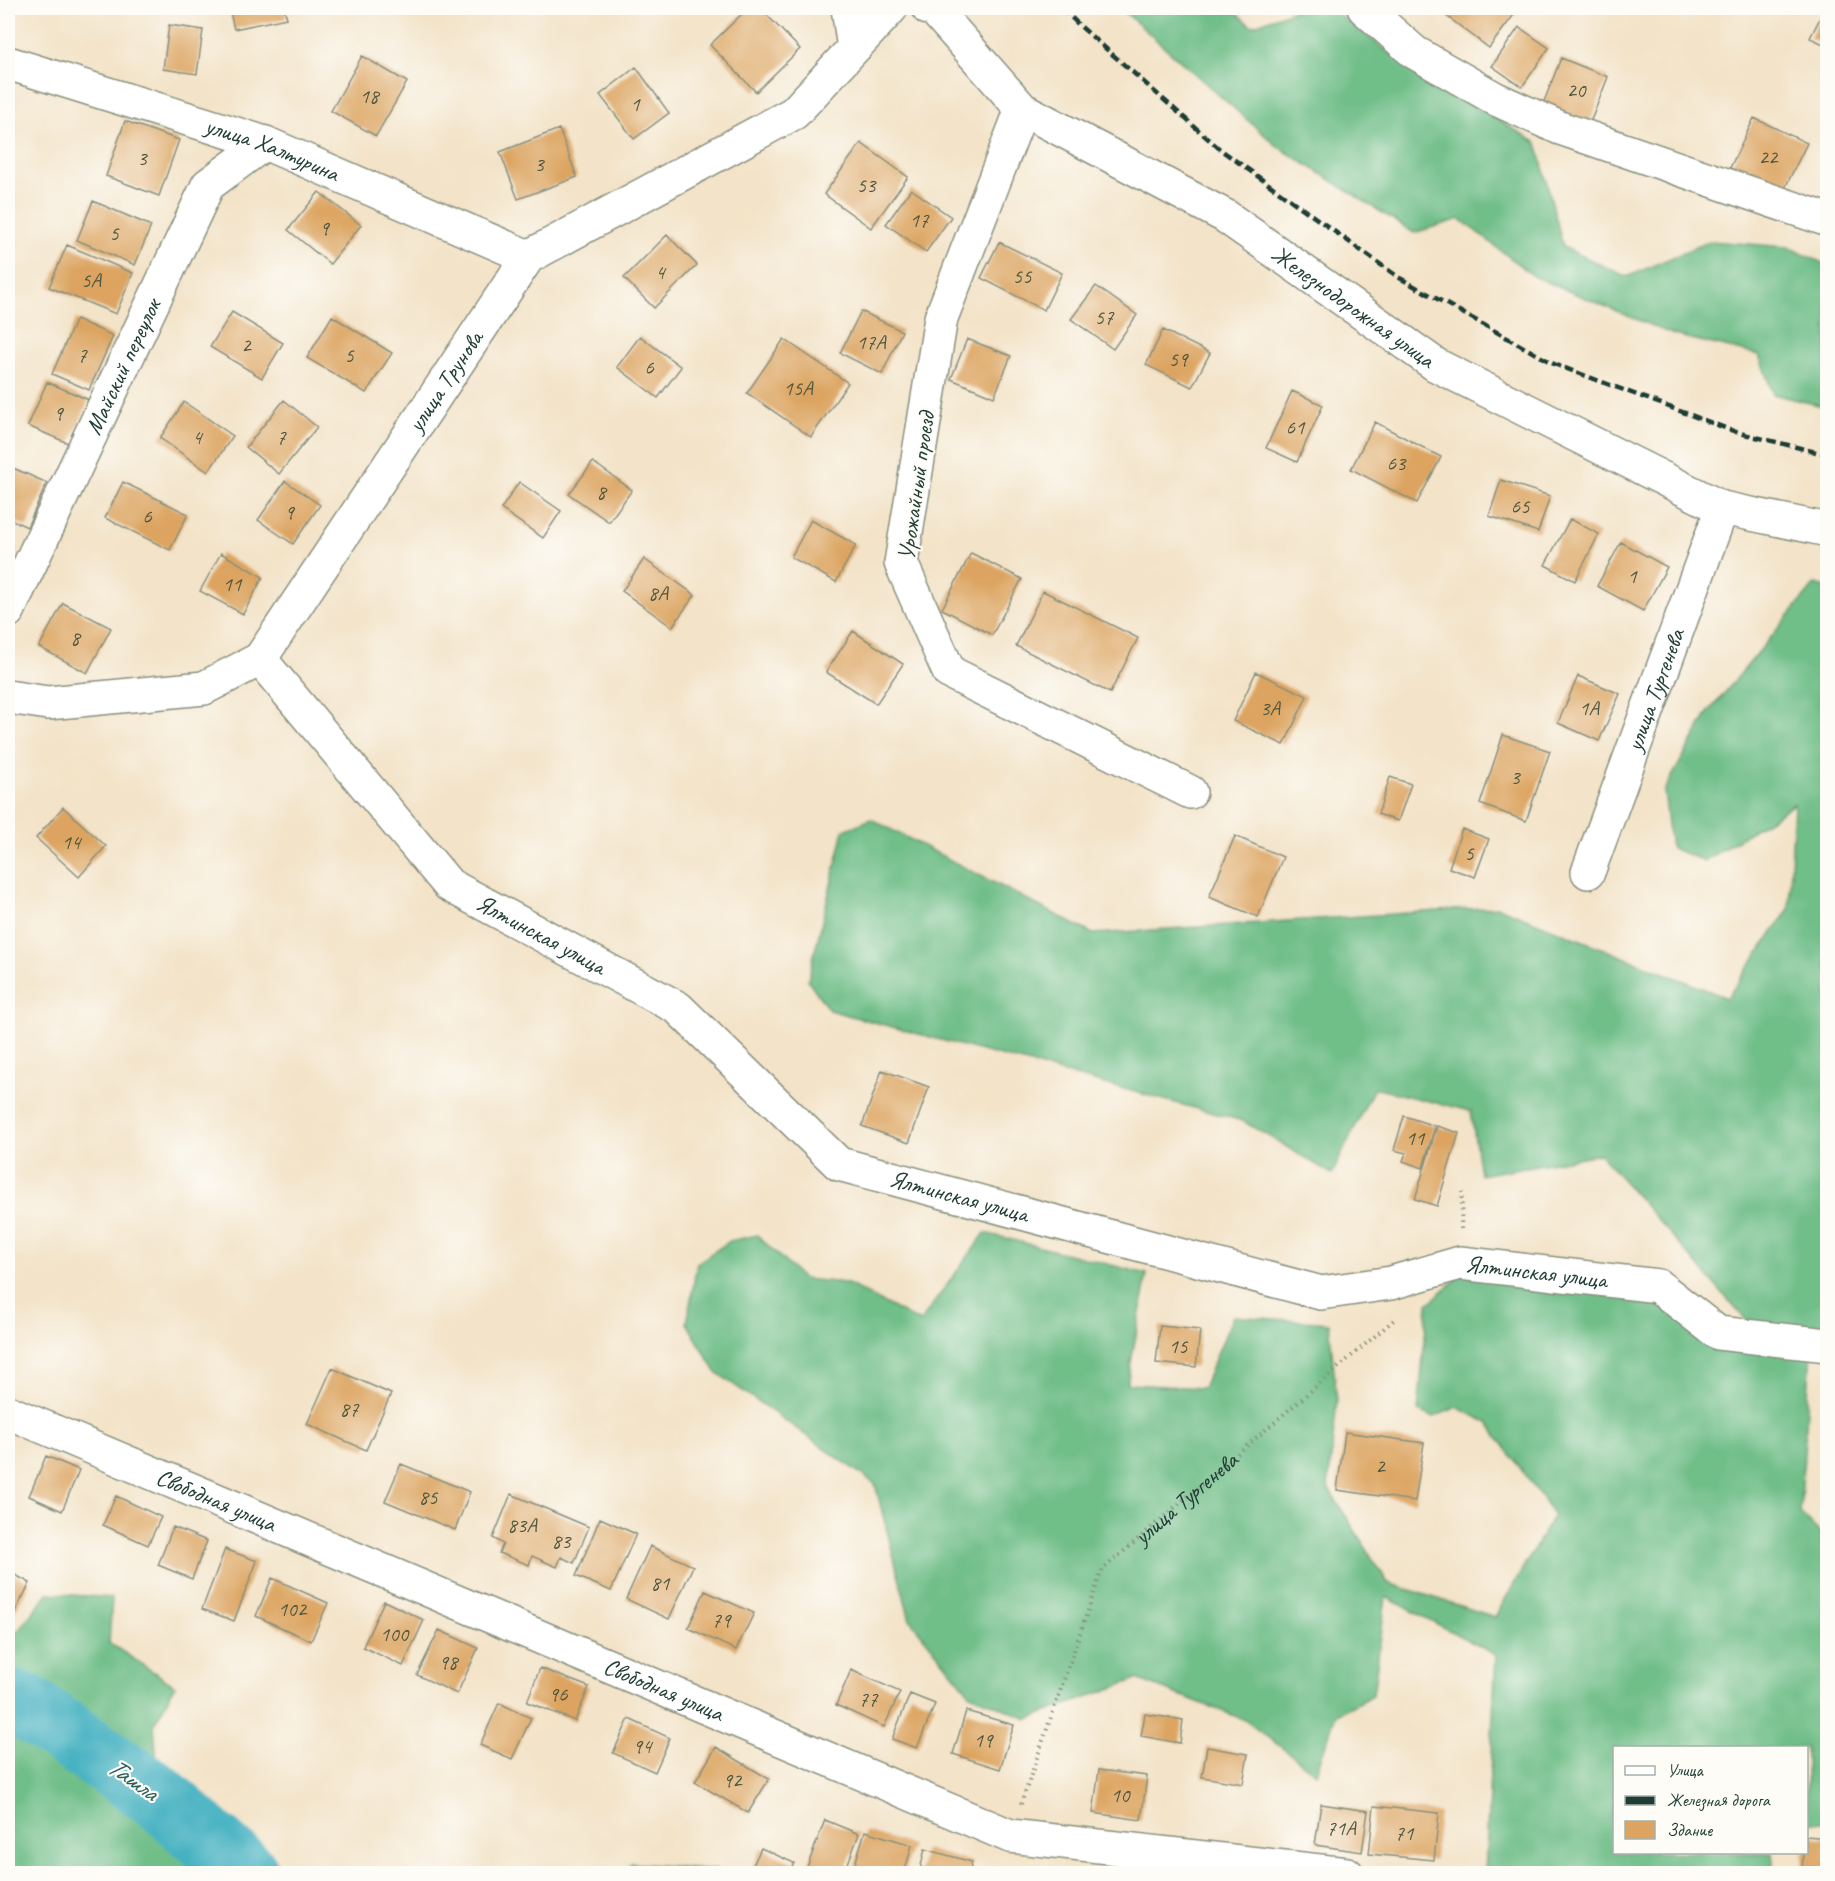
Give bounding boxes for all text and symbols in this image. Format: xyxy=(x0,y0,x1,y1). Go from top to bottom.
house number: 20 xyxy=(1567,77,1587,103)
house number: 18 xyxy=(360,83,381,109)
house number: 1 xyxy=(630,91,641,117)
street label: улица Халтурина xyxy=(200,110,345,189)
house number: 22 xyxy=(1759,144,1779,170)
house number: 3 xyxy=(137,145,148,171)
house number: 3 xyxy=(534,151,545,177)
house number: 53 xyxy=(857,172,877,198)
house number: 17 xyxy=(910,207,930,233)
house number: 9 xyxy=(319,215,330,241)
house number: 5 xyxy=(109,220,120,246)
street label: Железнодорожная улица xyxy=(1266,239,1442,375)
house number: 4 xyxy=(655,259,667,285)
house number: 55 xyxy=(1013,263,1033,289)
house number: 5А xyxy=(81,267,102,293)
street label: Майский переулок xyxy=(78,292,168,439)
house number: 57 xyxy=(1095,304,1115,330)
street label: улица Трунова xyxy=(400,323,491,439)
house number: 17А xyxy=(856,329,887,355)
house number: 2 xyxy=(241,332,252,358)
house number: 7 xyxy=(77,342,88,368)
house number: 5 xyxy=(344,342,355,368)
house number: 59 xyxy=(1169,346,1189,372)
house number: 6 xyxy=(644,354,654,380)
house number: 15А xyxy=(783,375,814,401)
house number: 9 xyxy=(53,400,64,426)
street label: Урожайный проезд xyxy=(891,407,942,562)
house number: 61 xyxy=(1286,414,1306,440)
house number: 4 xyxy=(192,424,204,450)
house number: 7 xyxy=(276,424,287,450)
house number: 63 xyxy=(1387,450,1407,476)
house number: 8 xyxy=(596,479,608,505)
house number: 65 xyxy=(1511,493,1531,519)
house number: 9 xyxy=(284,499,295,525)
house number: 6 xyxy=(142,503,152,529)
house number: 1 xyxy=(1627,563,1638,589)
house number: 11 xyxy=(223,571,243,597)
house number: 8А xyxy=(648,580,669,606)
street label: улица Тургенева xyxy=(1618,623,1692,757)
house number: 8 xyxy=(70,625,82,651)
house number: 3А xyxy=(1260,695,1281,721)
house number: 1А xyxy=(1579,695,1600,721)
house number: 3 xyxy=(1510,764,1521,790)
house number: 14 xyxy=(62,829,83,855)
house number: 5 xyxy=(1464,840,1475,866)
street label: Ялтинская улица xyxy=(471,888,613,982)
house number: 11 xyxy=(1406,1125,1426,1151)
street label: Ялтинская улица xyxy=(886,1163,1034,1230)
street label: Ялтинская улица xyxy=(1464,1249,1611,1295)
house number: 15 xyxy=(1169,1333,1189,1359)
house number: 87 xyxy=(340,1396,360,1422)
street label: улица Тургенева xyxy=(1126,1444,1245,1552)
house number: 2 xyxy=(1375,1453,1386,1479)
street label: Свободная улица xyxy=(152,1461,282,1539)
house number: 85 xyxy=(419,1484,439,1510)
house number: 83А xyxy=(507,1512,538,1538)
house number: 83 xyxy=(552,1528,572,1554)
house number: 81 xyxy=(651,1570,671,1596)
house number: 102 xyxy=(278,1596,308,1622)
house number: 79 xyxy=(712,1607,732,1633)
house number: 100 xyxy=(380,1621,410,1647)
house number: 98 xyxy=(439,1649,460,1675)
street label: Свободная улица xyxy=(599,1651,730,1729)
house number: 96 xyxy=(549,1681,568,1707)
house number: 77 xyxy=(859,1686,879,1712)
house number: 19 xyxy=(974,1727,994,1753)
house number: 94 xyxy=(633,1733,654,1759)
legend xyxy=(1613,1746,1808,1854)
water label: Ташла xyxy=(101,1750,167,1810)
text: Улица xyxy=(1667,1759,1704,1781)
house number: 92 xyxy=(723,1767,743,1793)
house number: 10 xyxy=(1111,1782,1131,1808)
text: Железная дорога xyxy=(1667,1789,1771,1812)
house number: 71А xyxy=(1326,1815,1357,1841)
text: Здание xyxy=(1667,1819,1713,1841)
house number: 71 xyxy=(1395,1820,1415,1846)

